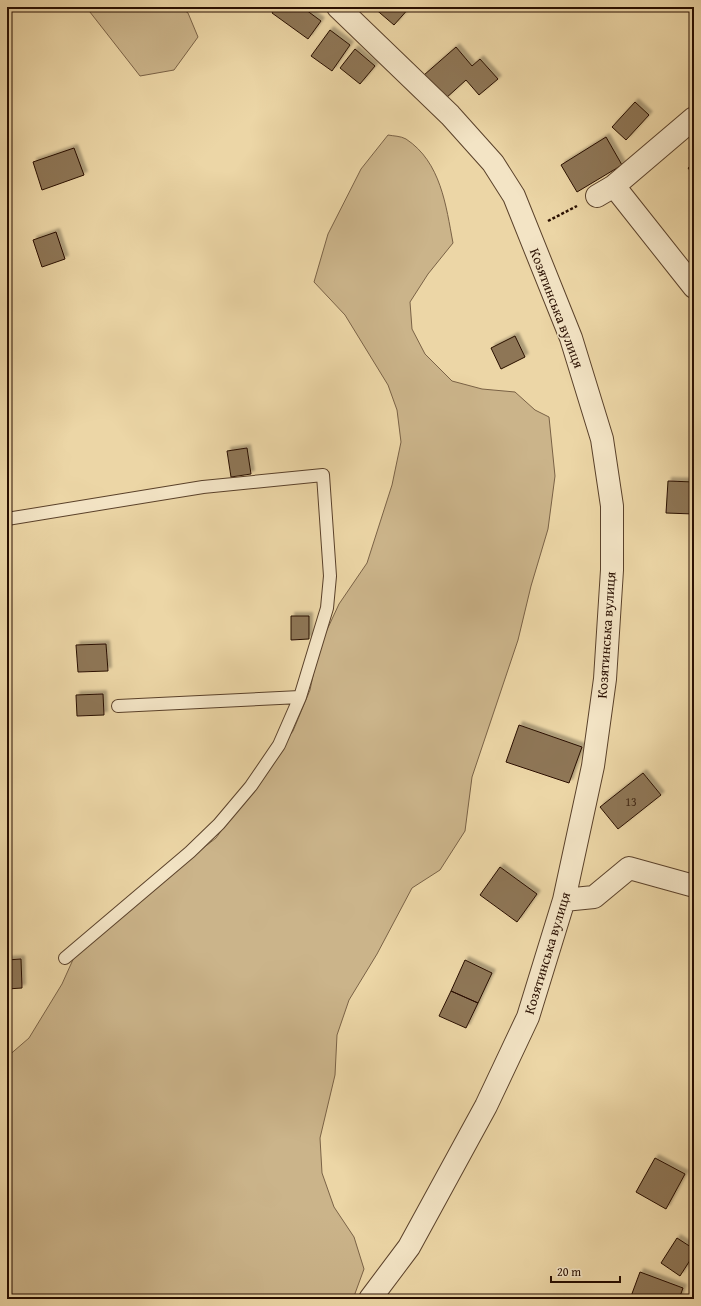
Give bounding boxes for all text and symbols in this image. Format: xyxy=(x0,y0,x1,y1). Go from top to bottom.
street label: Козятинська вулиця xyxy=(525,245,589,371)
street label: Козятинська вулиця xyxy=(592,571,620,699)
house number: 13 xyxy=(625,793,637,810)
street label: Козятинська вулиця xyxy=(519,889,575,1017)
scale bar xyxy=(551,1258,620,1284)
text: 20 m xyxy=(557,1263,581,1280)

